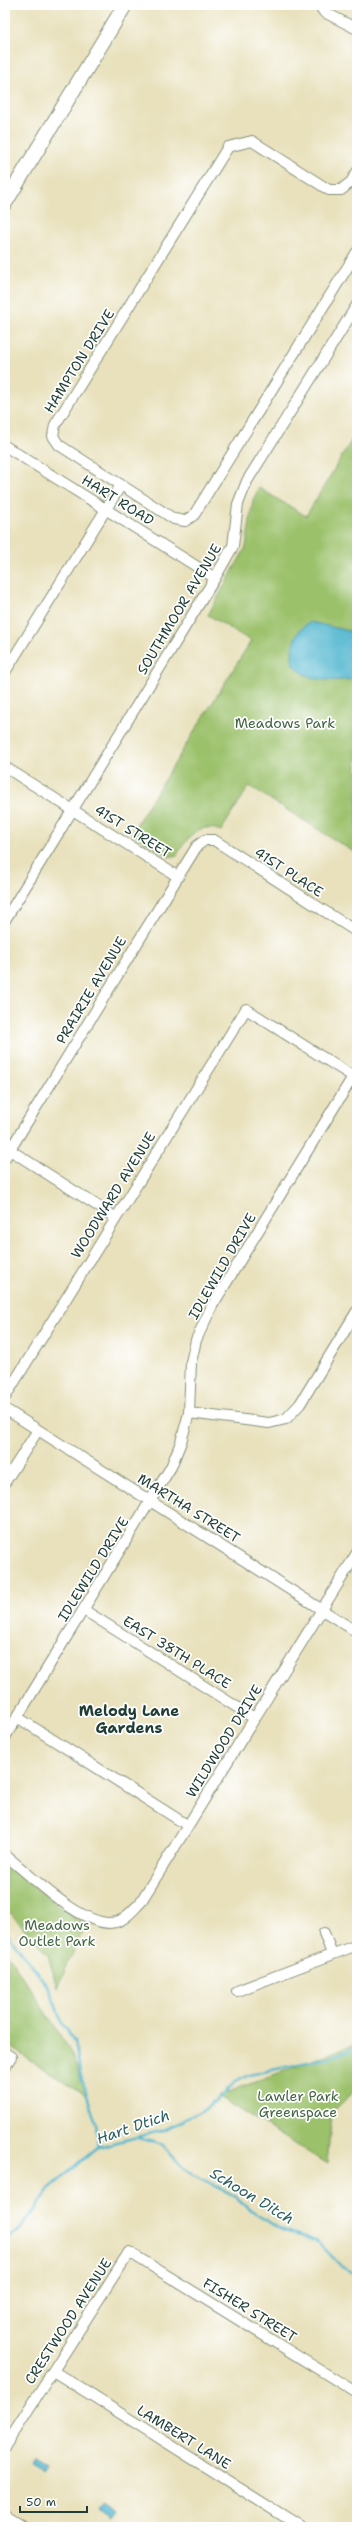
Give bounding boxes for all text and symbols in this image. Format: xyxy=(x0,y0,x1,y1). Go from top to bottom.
street label: HAMPTON DRIVE xyxy=(40,306,118,416)
street label: HART ROAD xyxy=(78,471,158,529)
street label: SOUTHMOOR AVENUE xyxy=(133,540,225,678)
park label: Meadows Park xyxy=(235,714,335,732)
street label: 41ST STREET xyxy=(91,800,175,862)
street label: 41ST PLACE xyxy=(251,843,327,901)
street label: PRAIRIE AVENUE xyxy=(52,933,130,1047)
street label: WOODWARD AVENUE xyxy=(67,1128,159,1262)
street label: IDLEWILD DRIVE xyxy=(184,1209,260,1322)
street label: MARTHA STREET xyxy=(134,1469,244,1547)
street label: IDLEWILD DRIVE xyxy=(54,1513,133,1625)
street label: EAST 38TH PLACE xyxy=(120,1612,234,1693)
street label: WILDWOOD DRIVE xyxy=(182,1681,266,1801)
district label: Melody Lane Gardens xyxy=(79,1701,179,1738)
park label: Meadows Outlet Park xyxy=(19,1916,95,1950)
park label: Lawler Park Greenspace xyxy=(257,2087,339,2121)
water label: Hart Dtich xyxy=(94,2105,172,2149)
water label: Schoon Ditch xyxy=(206,2163,298,2229)
street label: CRESTWOOD AVENUE xyxy=(21,2254,116,2387)
street label: FISHER STREET xyxy=(200,2274,301,2346)
street label: LAMBERT LANE xyxy=(134,2401,235,2473)
scale bar xyxy=(20,2488,87,2514)
text: 50 m xyxy=(26,2494,56,2510)

